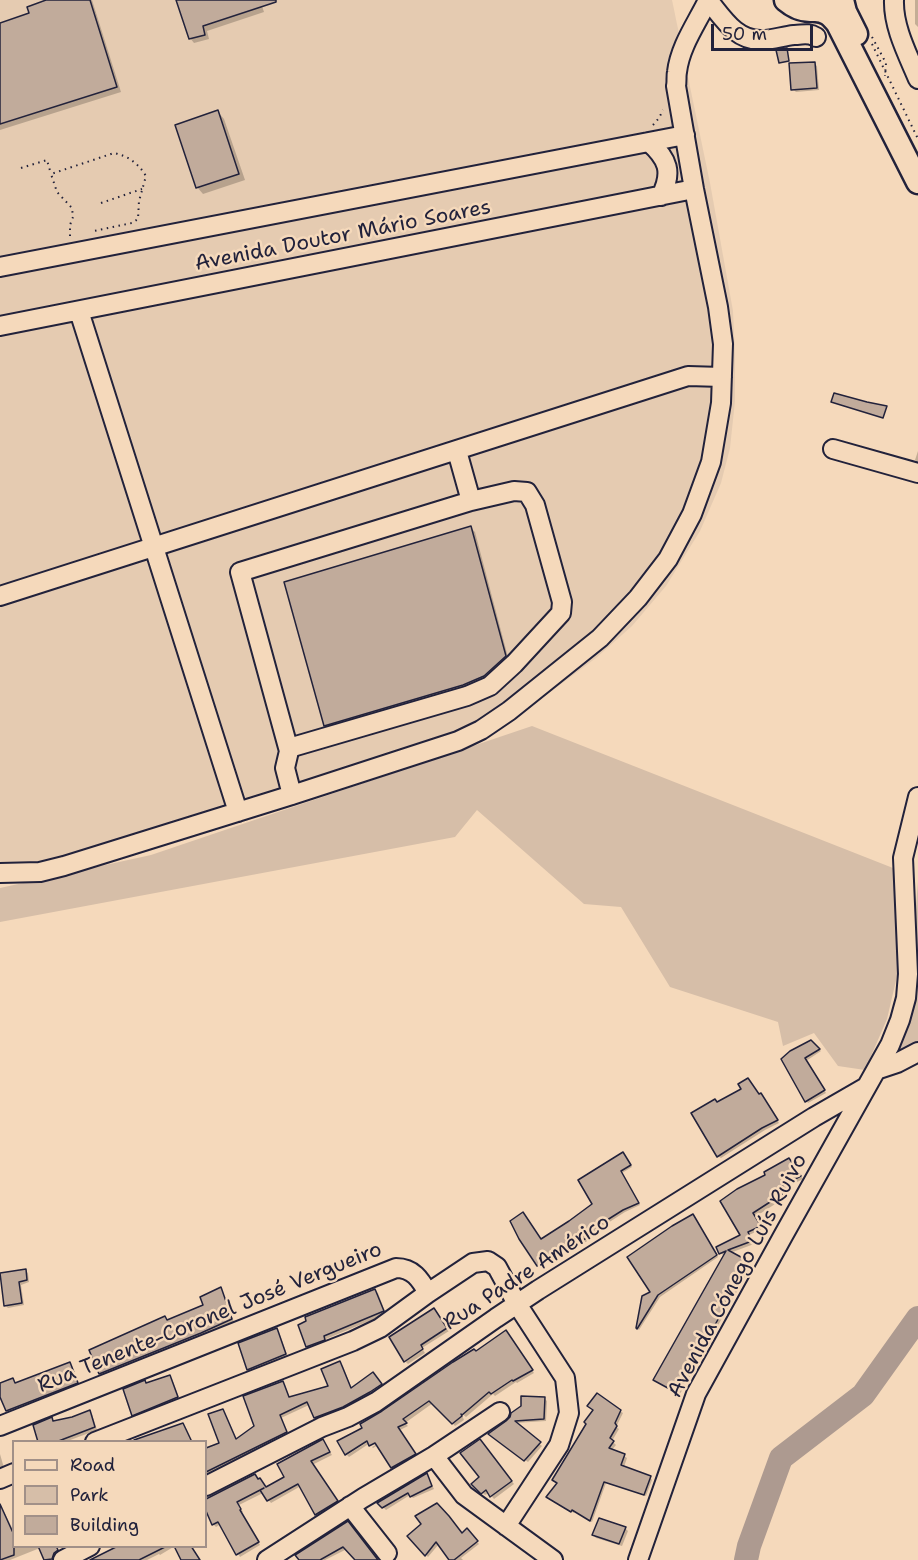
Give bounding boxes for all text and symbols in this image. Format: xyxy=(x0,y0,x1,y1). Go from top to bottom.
scale bar xyxy=(714,12,816,50)
text: 50 m xyxy=(722,22,767,46)
street label: Avenida Doutor Mário Soares xyxy=(193,195,493,277)
street label: Avenida Cónego Luís Ruivo xyxy=(663,1150,813,1402)
street label: Rua Padre Américo xyxy=(439,1210,615,1336)
street label: Rua Tenente-Coronel José Vergueiro xyxy=(34,1237,386,1399)
legend xyxy=(12,1440,207,1548)
text: Road xyxy=(70,1453,115,1477)
text: Park xyxy=(70,1483,109,1507)
text: Building xyxy=(70,1513,139,1537)

